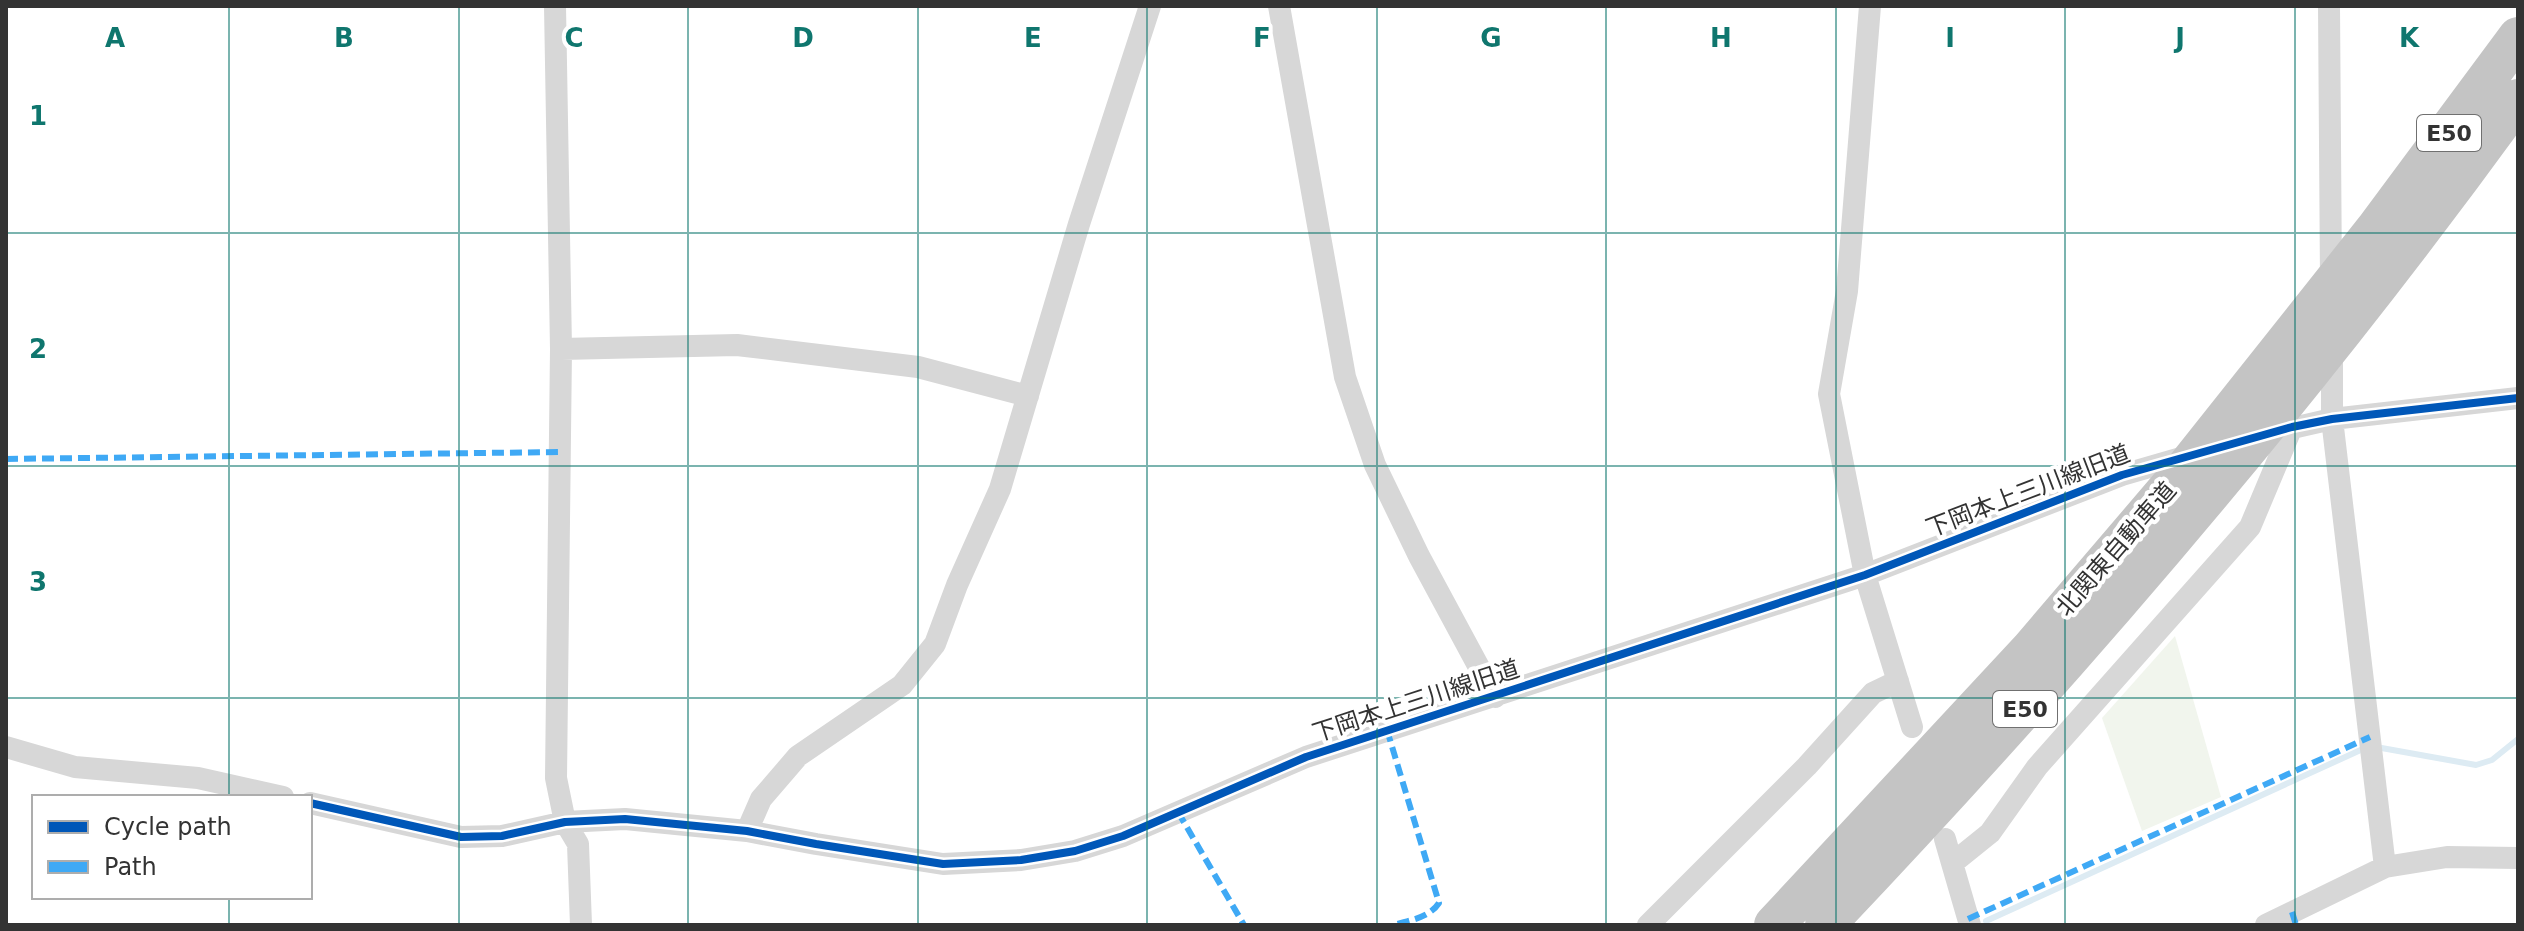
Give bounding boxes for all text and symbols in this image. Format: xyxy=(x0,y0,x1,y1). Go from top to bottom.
text: A xyxy=(105,23,125,53)
text: B xyxy=(334,23,354,53)
text: C xyxy=(564,23,584,53)
text: D xyxy=(792,23,814,53)
text: E xyxy=(1024,23,1042,53)
text: F xyxy=(1253,23,1271,53)
text: G xyxy=(1480,23,1502,53)
text: H xyxy=(1710,23,1732,53)
text: I xyxy=(1945,23,1955,53)
text: J xyxy=(2173,23,2185,53)
text: K xyxy=(2399,23,2420,53)
text: 1 xyxy=(29,101,47,131)
road number: E50 xyxy=(2417,115,2481,151)
text: 2 xyxy=(29,334,47,364)
street label: 下岡本上三川線旧道 xyxy=(1922,439,2134,543)
street label: 北関東自動車道 xyxy=(2050,476,2182,622)
text: 3 xyxy=(29,567,47,597)
street label: 下岡本上三川線旧道 xyxy=(1309,654,1523,748)
road number: E50 xyxy=(1993,691,2057,727)
legend xyxy=(32,795,312,899)
text: Cycle path xyxy=(104,813,232,841)
text: Path xyxy=(104,853,157,881)

